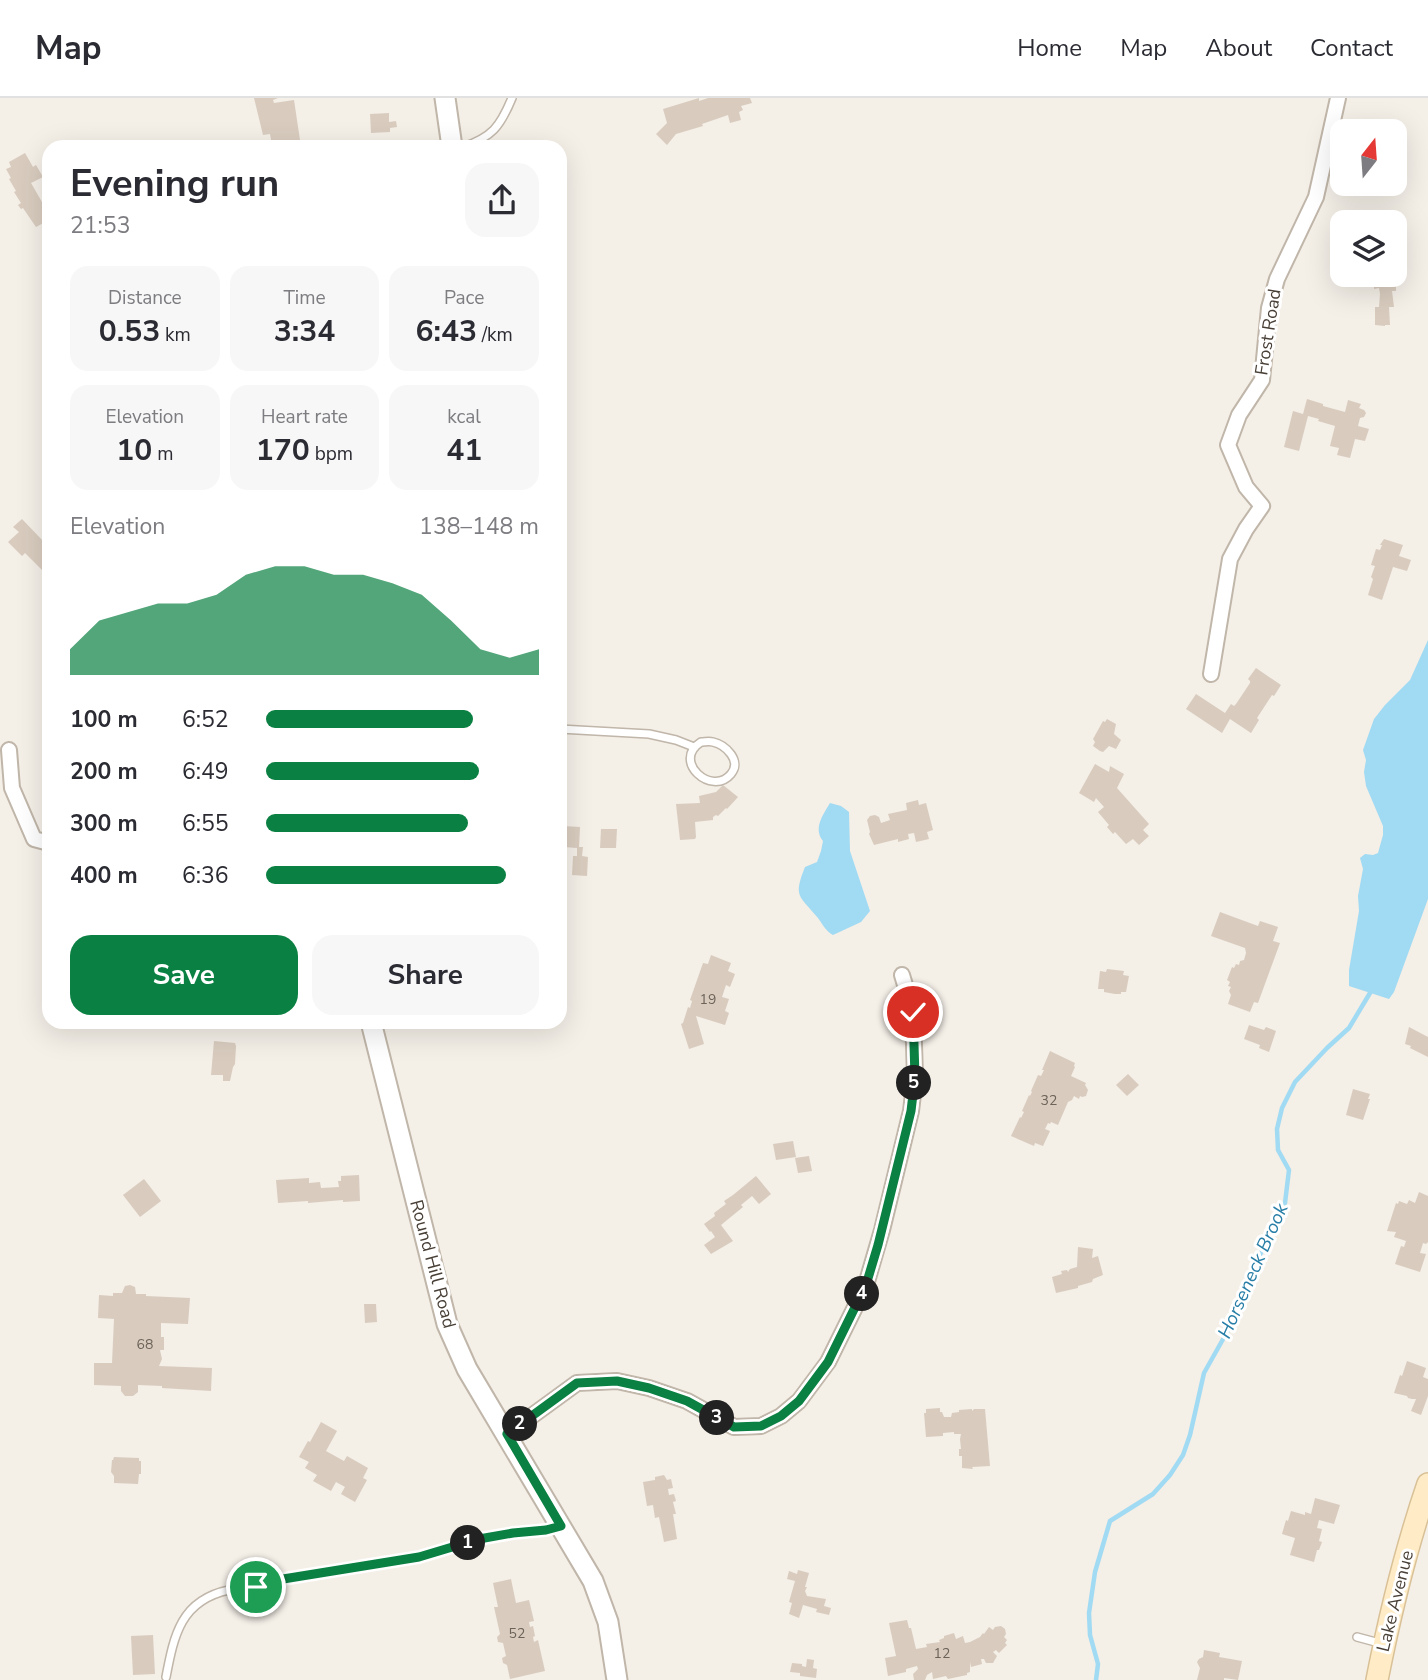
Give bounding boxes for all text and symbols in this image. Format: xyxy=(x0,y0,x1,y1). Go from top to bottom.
text: Map xyxy=(35,26,102,71)
text: Home xyxy=(1017,32,1082,64)
text: Map xyxy=(1120,32,1167,64)
text: About xyxy=(1205,32,1272,64)
text: Contact xyxy=(1310,32,1393,64)
north arrow xyxy=(1330,119,1407,196)
map controls xyxy=(1330,119,1407,287)
text: Evening run xyxy=(70,158,279,209)
button: share xyxy=(465,163,539,237)
text: 21:53 xyxy=(70,210,130,241)
button: layers xyxy=(1330,210,1407,287)
text: Distance xyxy=(108,285,182,311)
text: Time xyxy=(283,285,326,311)
text: Pace xyxy=(444,285,484,311)
street label: Frost Road xyxy=(1249,287,1287,377)
text: 0.53 xyxy=(99,311,160,352)
text: 3:34 xyxy=(274,311,335,352)
text: 6:43 xyxy=(415,311,477,352)
text: km xyxy=(160,322,191,348)
text: /km xyxy=(477,322,513,348)
text: Elevation xyxy=(105,404,184,430)
text: Heart rate xyxy=(261,404,348,430)
text: kcal xyxy=(447,404,481,430)
text: 10 xyxy=(116,430,152,471)
text: 170 xyxy=(256,430,310,471)
text: 41 xyxy=(446,430,482,471)
text: m xyxy=(152,441,173,467)
text: bpm xyxy=(310,441,353,467)
text: Elevation xyxy=(70,511,165,542)
text: 138–148 m xyxy=(419,511,539,542)
text: 100 m xyxy=(70,704,138,735)
text: 6:52 xyxy=(182,704,229,735)
text: 200 m xyxy=(70,756,138,787)
text: 6:49 xyxy=(182,756,229,787)
text: 300 m xyxy=(70,808,138,839)
text: 6:55 xyxy=(182,808,229,839)
text: 400 m xyxy=(70,860,138,891)
text: 6:36 xyxy=(182,860,229,891)
button: Save xyxy=(70,935,298,1015)
button: Share xyxy=(312,935,539,1015)
pin xyxy=(883,982,943,1042)
house number: 19 xyxy=(700,990,716,1009)
icon: check xyxy=(894,993,932,1031)
pin: 5 xyxy=(897,1066,932,1100)
text: 5 xyxy=(908,1069,919,1095)
house number: 32 xyxy=(1041,1091,1057,1110)
street label: Round Hill Road xyxy=(404,1197,462,1331)
water label: Horseneck Brook xyxy=(1212,1199,1295,1343)
pin: 4 xyxy=(844,1276,880,1312)
text: 4 xyxy=(856,1280,867,1306)
house number: 68 xyxy=(137,1335,153,1354)
pin: 3 xyxy=(700,1400,734,1436)
text: 3 xyxy=(711,1404,722,1430)
pin: 2 xyxy=(503,1406,538,1442)
text: 2 xyxy=(514,1410,525,1436)
pin: 1 xyxy=(450,1526,486,1560)
text: 1 xyxy=(462,1529,473,1555)
street label: Lake Avenue xyxy=(1371,1548,1419,1654)
pin xyxy=(226,1557,286,1617)
icon: arrive xyxy=(237,1568,275,1606)
house number: 52 xyxy=(509,1624,525,1643)
house number: 12 xyxy=(934,1644,950,1663)

